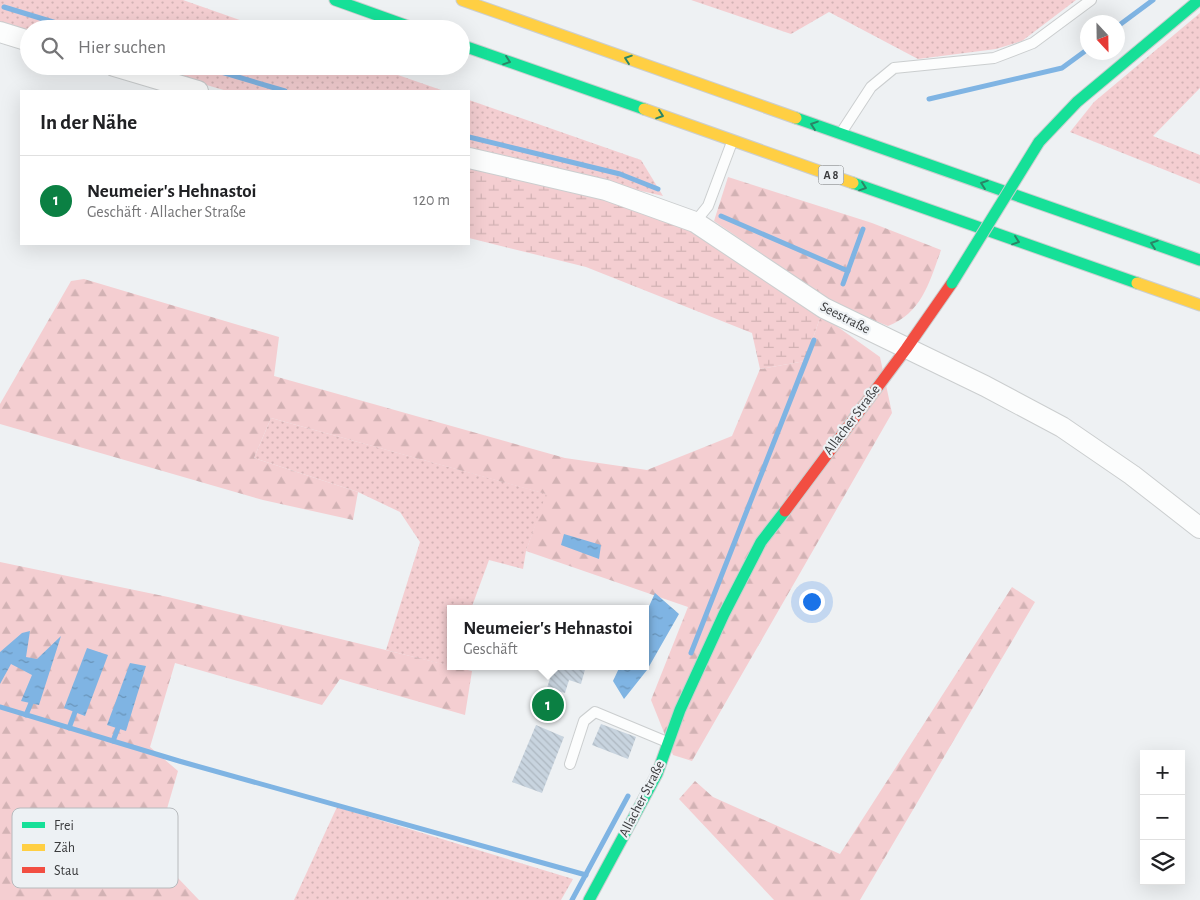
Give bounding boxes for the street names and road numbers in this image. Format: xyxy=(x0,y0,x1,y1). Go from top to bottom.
road number: A 8 xyxy=(818,166,844,184)
street label: Seestraße xyxy=(818,300,872,336)
street label: Allacher Straße xyxy=(821,382,883,458)
street label: Allacher Straße xyxy=(617,759,667,839)

